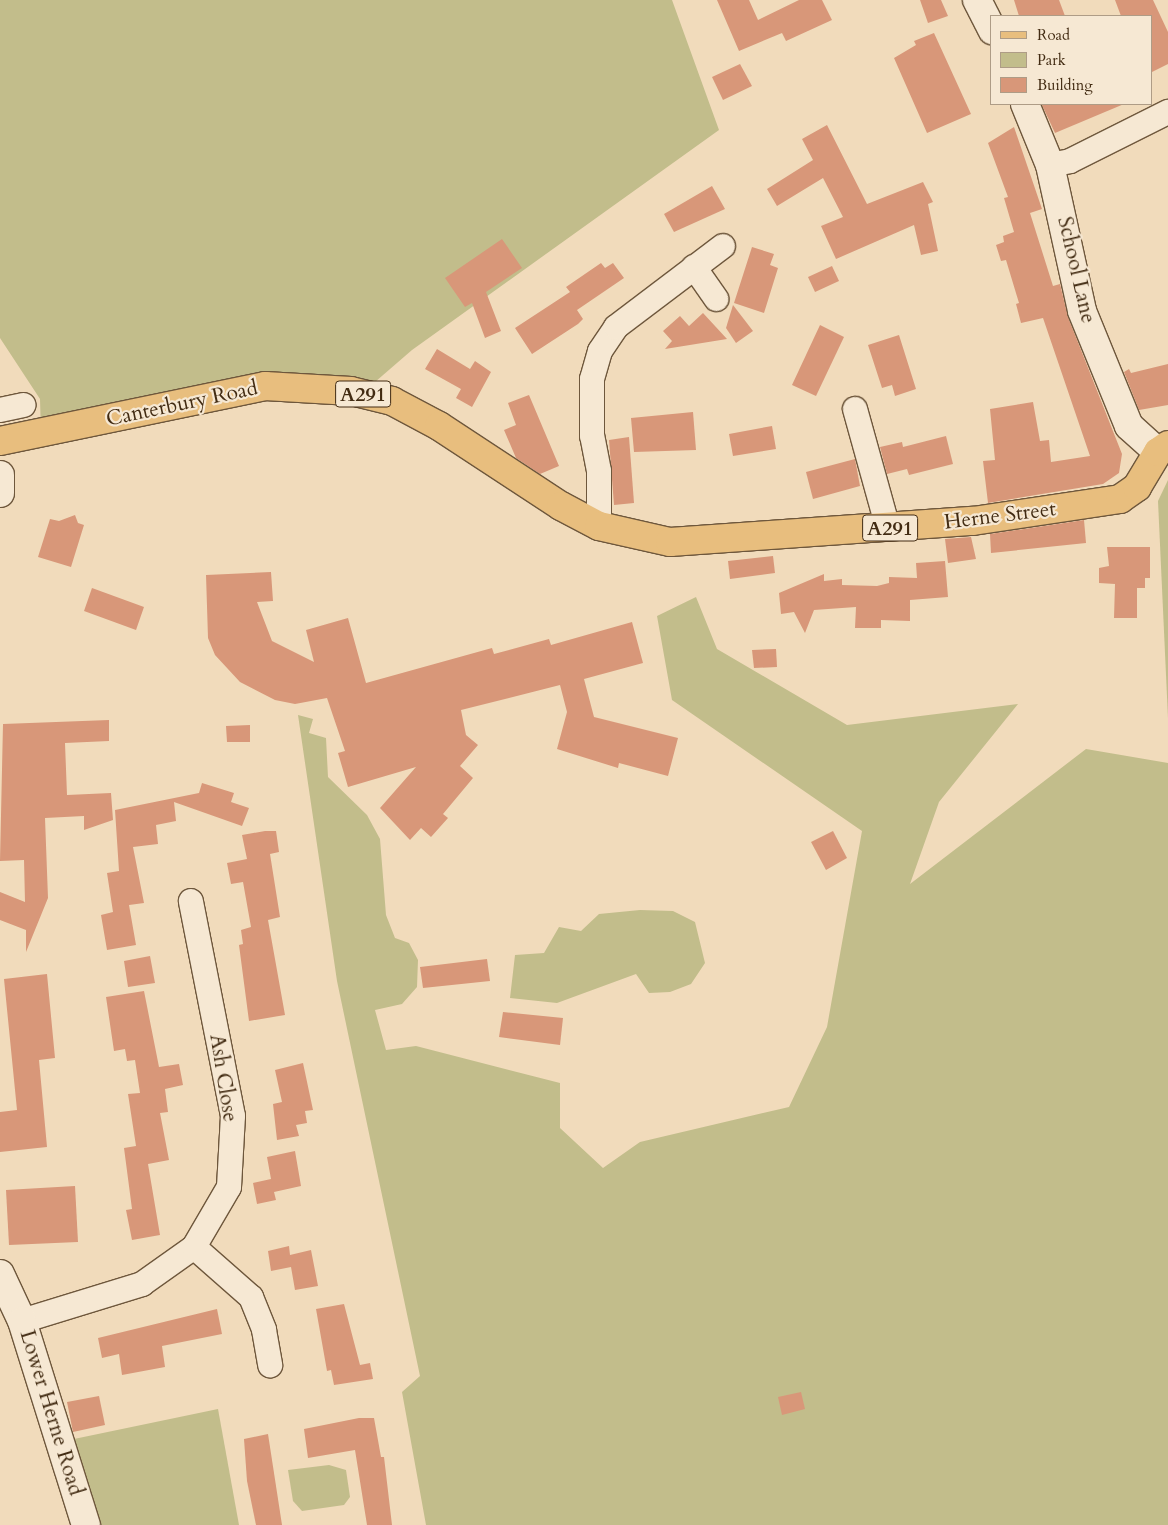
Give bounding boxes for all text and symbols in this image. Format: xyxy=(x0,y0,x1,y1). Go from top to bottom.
legend xyxy=(990,15,1153,105)
text: Road xyxy=(1037,25,1070,45)
text: Park xyxy=(1037,50,1066,70)
text: Building xyxy=(1037,75,1093,95)
street label: School Lane xyxy=(1052,214,1100,326)
street label: Canterbury Road xyxy=(104,376,260,432)
road number: A291 xyxy=(334,376,392,412)
street label: Herne Street xyxy=(943,497,1057,535)
road number: A291 xyxy=(861,510,919,546)
street label: Ash Close xyxy=(204,1032,242,1124)
street label: Lower Herne Road xyxy=(14,1327,88,1499)

